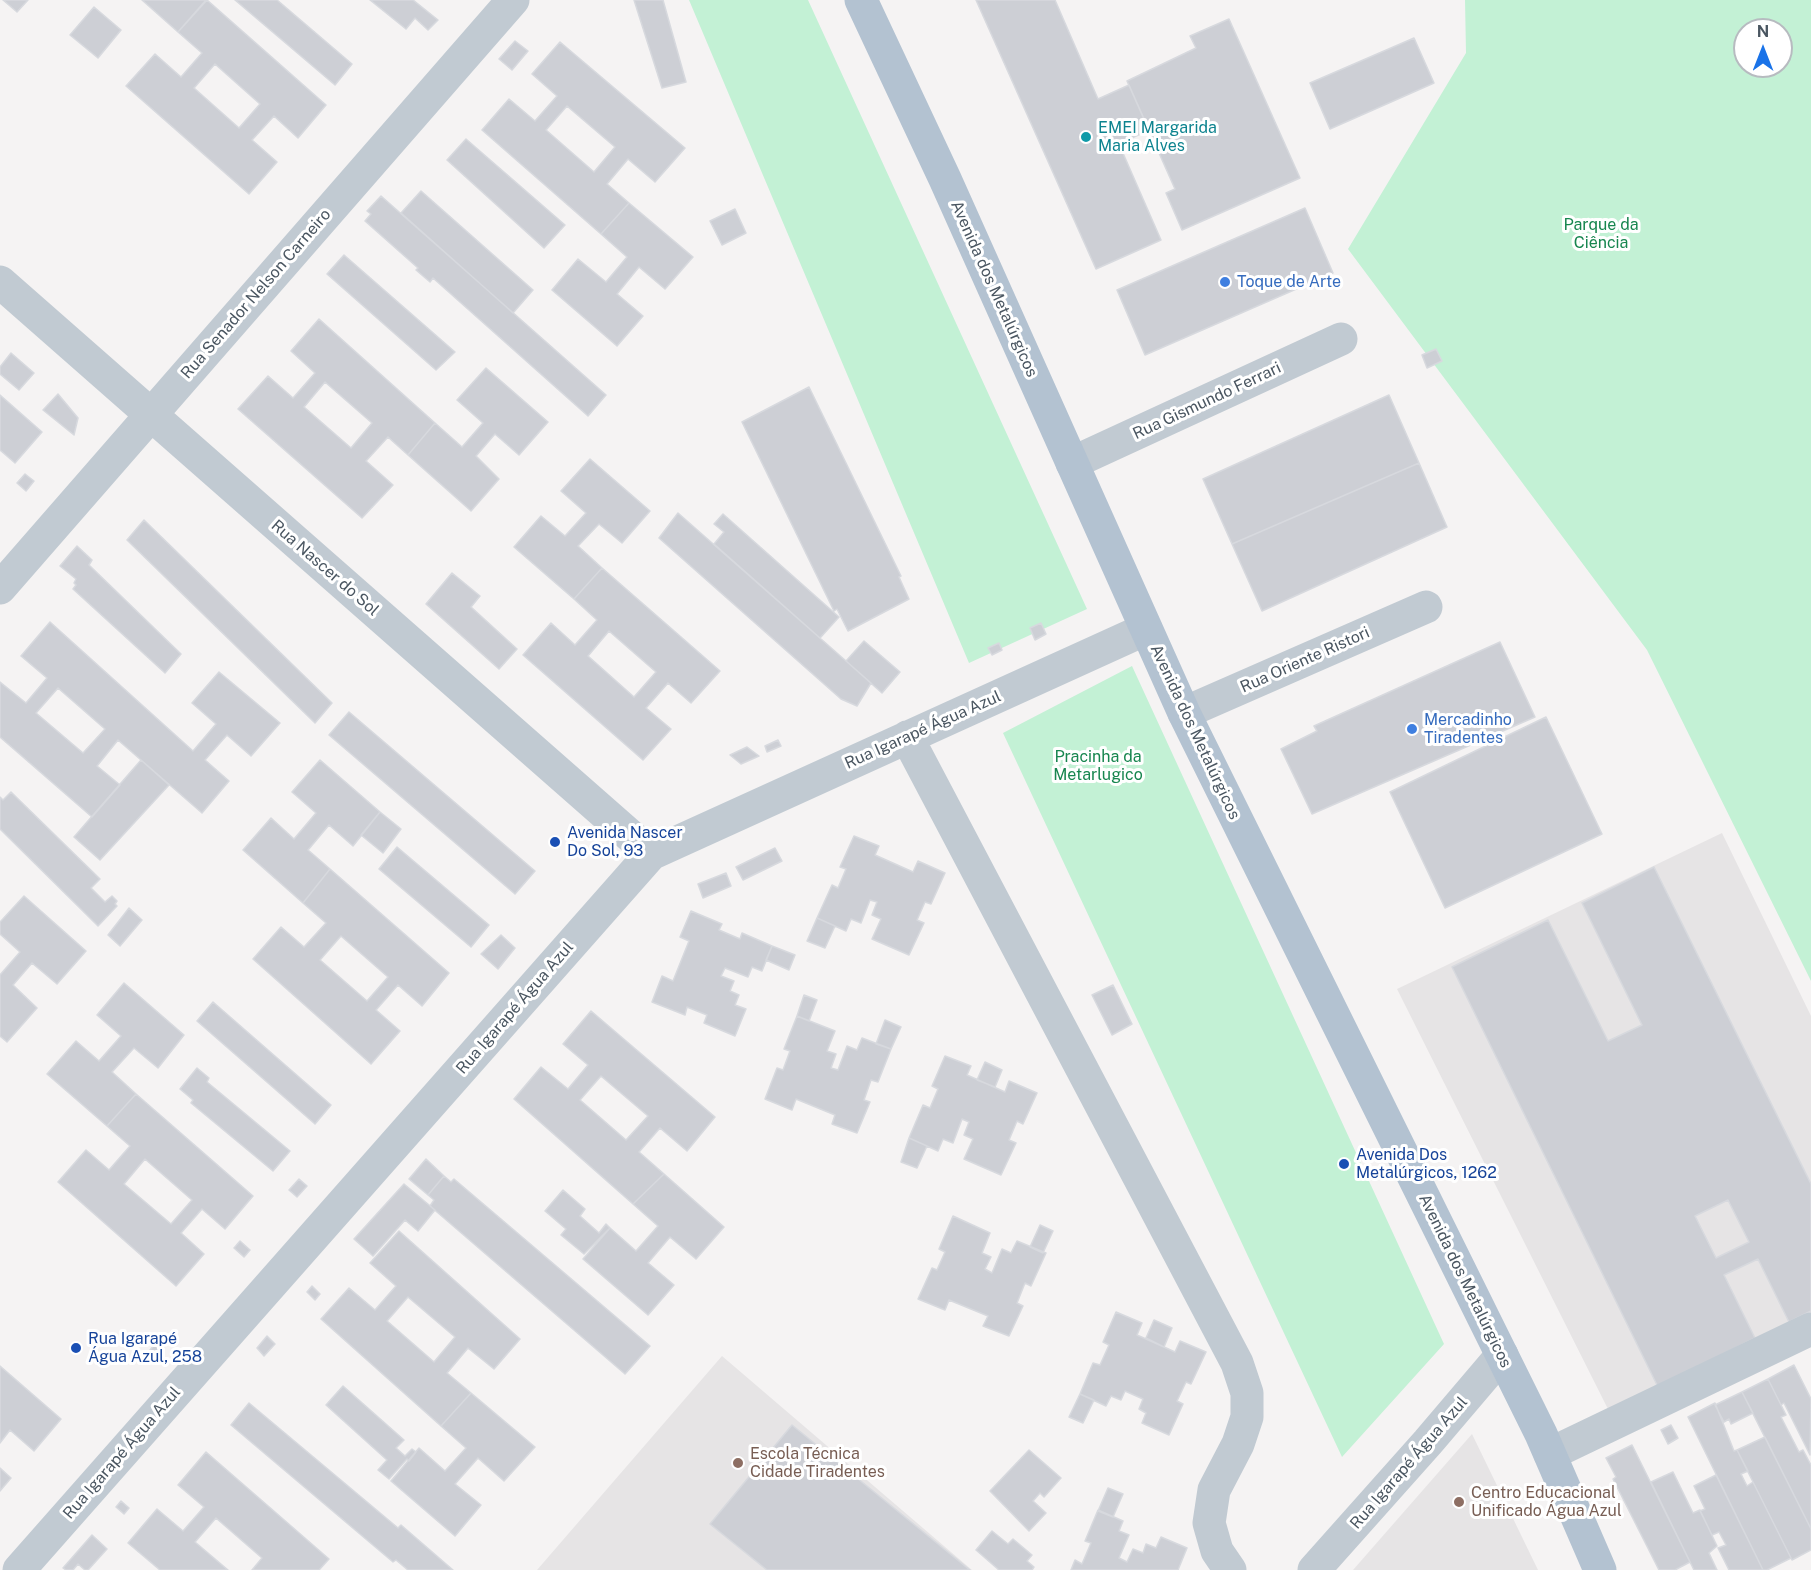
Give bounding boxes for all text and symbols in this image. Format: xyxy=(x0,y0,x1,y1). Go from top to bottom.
north arrow xyxy=(1733,18,1793,78)
text: N xyxy=(1757,22,1769,41)
place label: EMEI Margarida Maria Alves xyxy=(1098,118,1217,156)
marker: EMEI Margarida Maria Alves xyxy=(1079,130,1093,144)
street label: Avenida dos Metalúrgicos xyxy=(946,198,1042,380)
street label: Rua Senador Nelson Carneiro xyxy=(177,205,335,383)
park label: Parque da Ciência xyxy=(1563,215,1639,253)
place label: Toque de Arte xyxy=(1237,272,1341,292)
marker: Toque de Arte xyxy=(1218,275,1232,289)
street label: Rua Gismundo Ferrari xyxy=(1130,358,1284,444)
street label: Rua Nascer do Sol xyxy=(267,516,383,620)
street label: Rua Oriente Ristori xyxy=(1237,623,1373,697)
street label: Avenida dos Metalúrgicos xyxy=(1146,641,1244,823)
street label: Rua Igarapé Água Azul xyxy=(842,687,1004,773)
place label: Mercadinho Tiradentes xyxy=(1424,710,1512,748)
marker: Mercadinho Tiradentes xyxy=(1405,722,1419,736)
park label: Pracinha da Metarlugico xyxy=(1053,747,1143,785)
place label: Avenida Nascer Do Sol, 93 xyxy=(567,823,683,861)
marker: Avenida Nascer Do Sol, 93 xyxy=(548,835,562,849)
street label: Rua Igarapé Água Azul xyxy=(452,938,578,1078)
place label: Avenida Dos Metalúrgicos, 1262 xyxy=(1356,1145,1497,1183)
marker: Avenida Dos Metalúrgicos, 1262 xyxy=(1337,1157,1351,1171)
street label: Avenida dos Metalúrgicos xyxy=(1415,1191,1515,1371)
place label: Rua Igarapé Água Azul, 258 xyxy=(88,1329,202,1367)
marker: Rua Igarapé Água Azul, 258 xyxy=(69,1341,83,1355)
street label: Rua Igarapé Água Azul xyxy=(59,1383,185,1523)
street label: Rua Igarapé Água Azul xyxy=(1346,1393,1472,1533)
place label: Escola Técnica Cidade Tiradentes xyxy=(750,1444,885,1482)
marker: Escola Técnica Cidade Tiradentes xyxy=(731,1456,745,1470)
place label: Centro Educacional Unificado Água Azul xyxy=(1471,1483,1622,1521)
marker: Centro Educacional Unificado Água Azul xyxy=(1452,1495,1466,1509)

